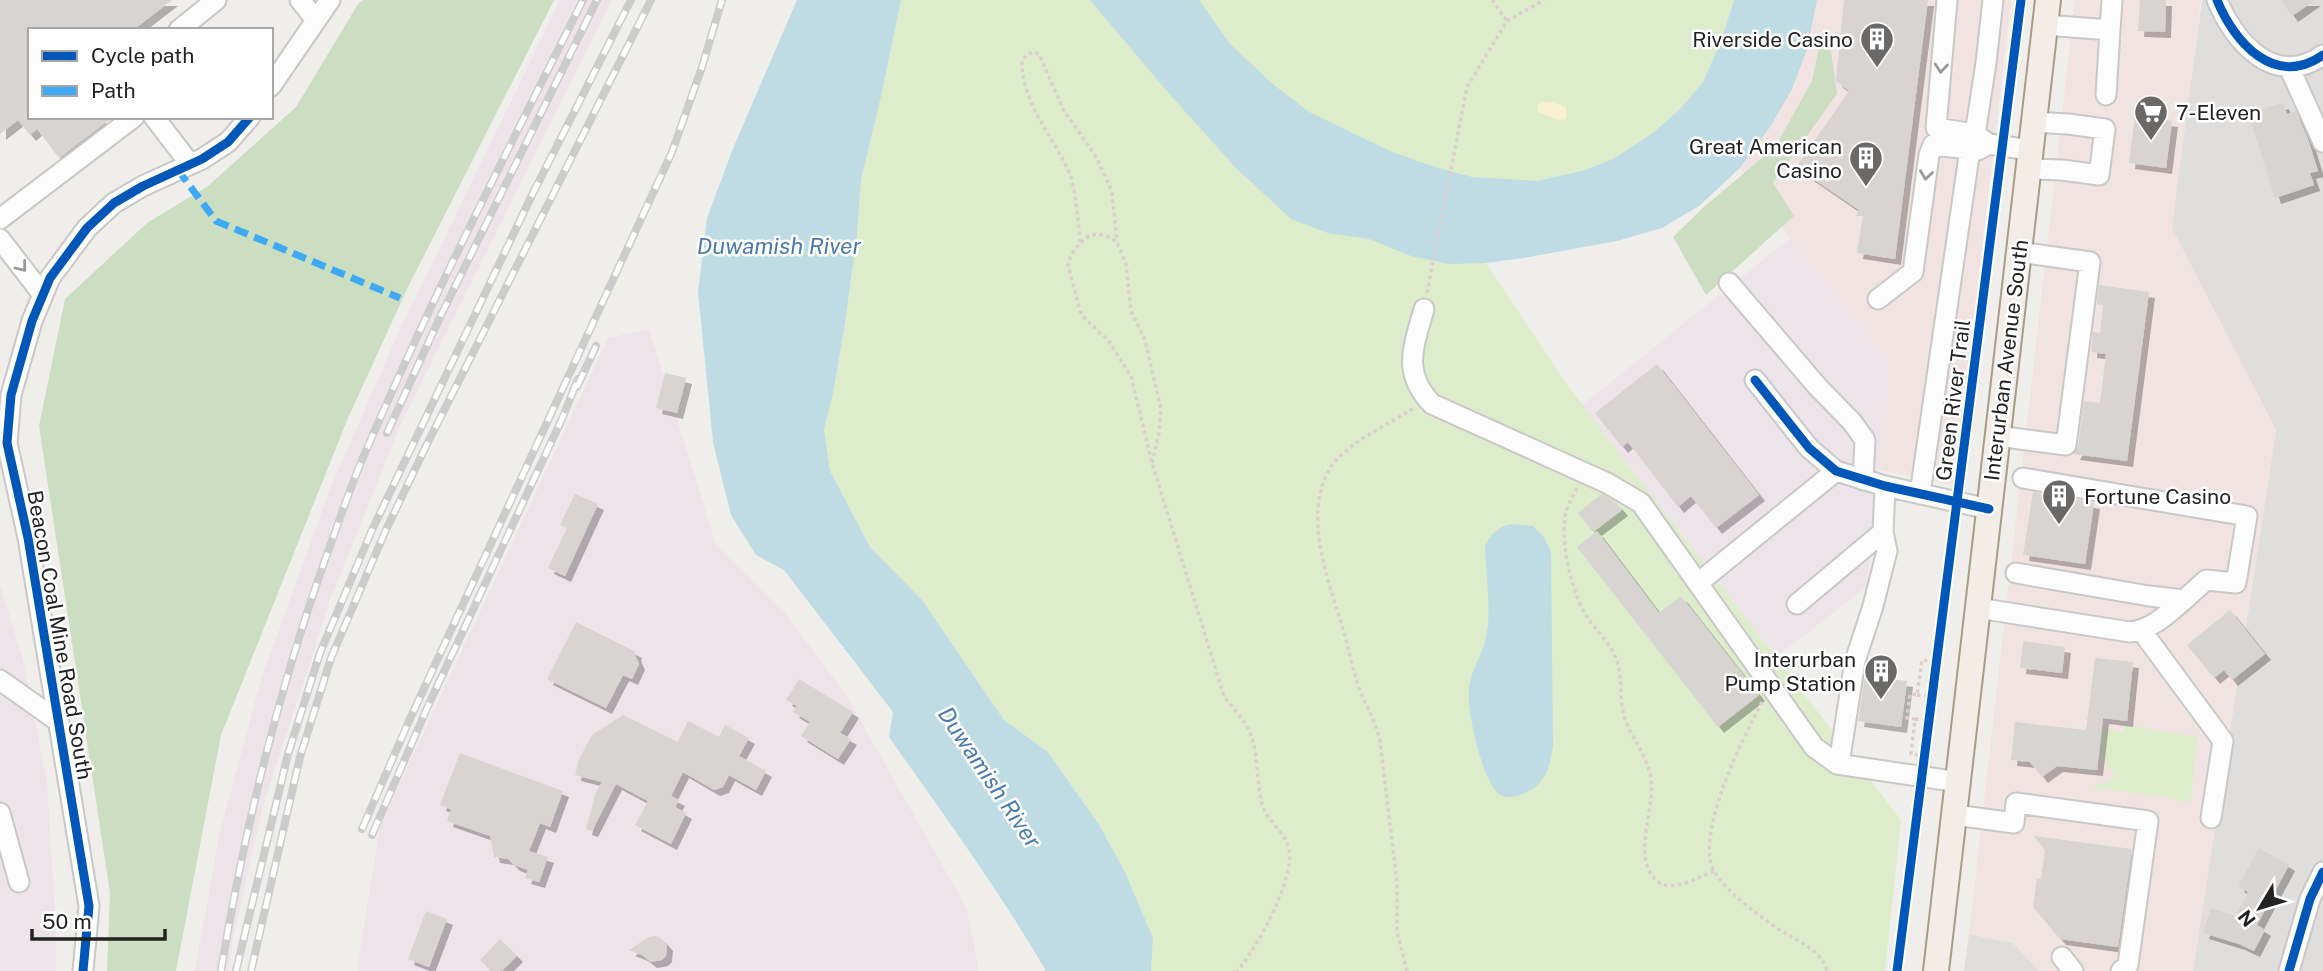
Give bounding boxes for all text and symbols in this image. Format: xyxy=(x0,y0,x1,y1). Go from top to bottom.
building icon: Riverside Casino xyxy=(1858,20,1896,69)
place label: Riverside Casino xyxy=(1692,27,1853,52)
legend xyxy=(28,28,273,119)
text: Cycle path xyxy=(91,43,194,68)
one-way arrow xyxy=(1934,62,1949,74)
text: Path xyxy=(91,78,136,103)
supermarket icon: 7-Eleven xyxy=(2132,93,2170,142)
place label: 7-Eleven xyxy=(2176,100,2261,125)
place label: Great American Casino xyxy=(1689,134,1842,183)
building icon: Great American Casino xyxy=(1847,139,1885,188)
one-way arrow xyxy=(1919,170,1934,181)
water label: Duwamish River xyxy=(697,232,862,259)
street label: Interurban Avenue South xyxy=(1979,238,2033,482)
one-way arrow xyxy=(13,259,26,272)
street label: Green River Trail xyxy=(1931,318,1975,482)
building icon: Fortune Casino xyxy=(2040,477,2078,526)
place label: Fortune Casino xyxy=(2084,484,2231,509)
street label: Beacon Coal Mine Road South xyxy=(22,488,98,782)
place label: Interurban Pump Station xyxy=(1724,647,1856,696)
building icon: Interurban Pump Station xyxy=(1862,652,1900,701)
water label: Duwamish River xyxy=(933,701,1047,853)
north arrow xyxy=(2225,873,2295,943)
scale bar xyxy=(32,898,164,942)
text: N xyxy=(2233,906,2260,931)
text: 50 m xyxy=(42,909,92,934)

